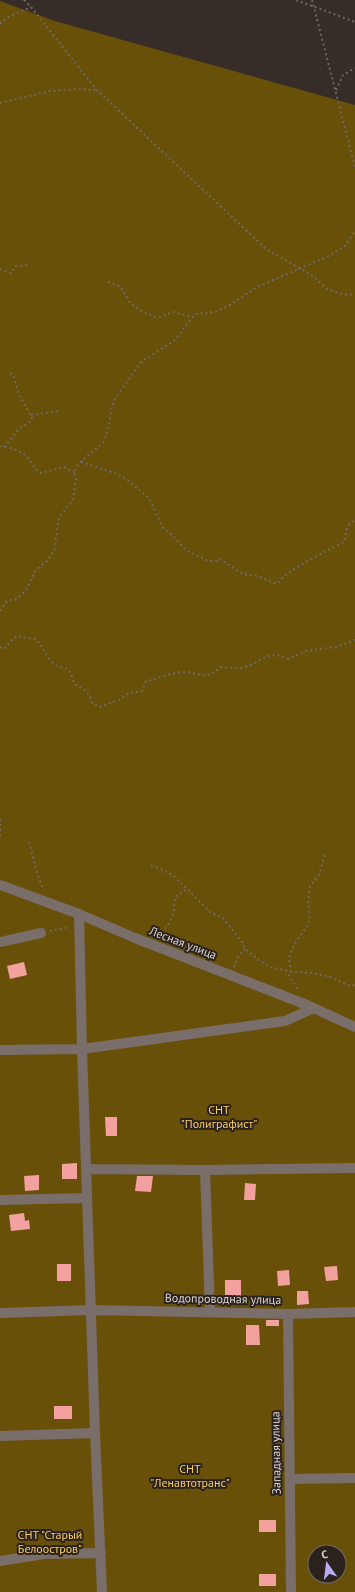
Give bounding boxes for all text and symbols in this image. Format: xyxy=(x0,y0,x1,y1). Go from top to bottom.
street label: Лесная улица xyxy=(147,922,219,962)
park label: СНТ "Полиграфист" xyxy=(181,1102,257,1131)
street label: Водопроводная улица xyxy=(165,1290,281,1307)
street label: Западная улица xyxy=(267,1411,284,1495)
park label: СНТ "Ленавтотранс" xyxy=(150,1461,230,1490)
park label: СНТ "Старый Белоостров" xyxy=(18,1527,82,1556)
north arrow xyxy=(307,1544,347,1584)
text: С xyxy=(320,1547,329,1562)

